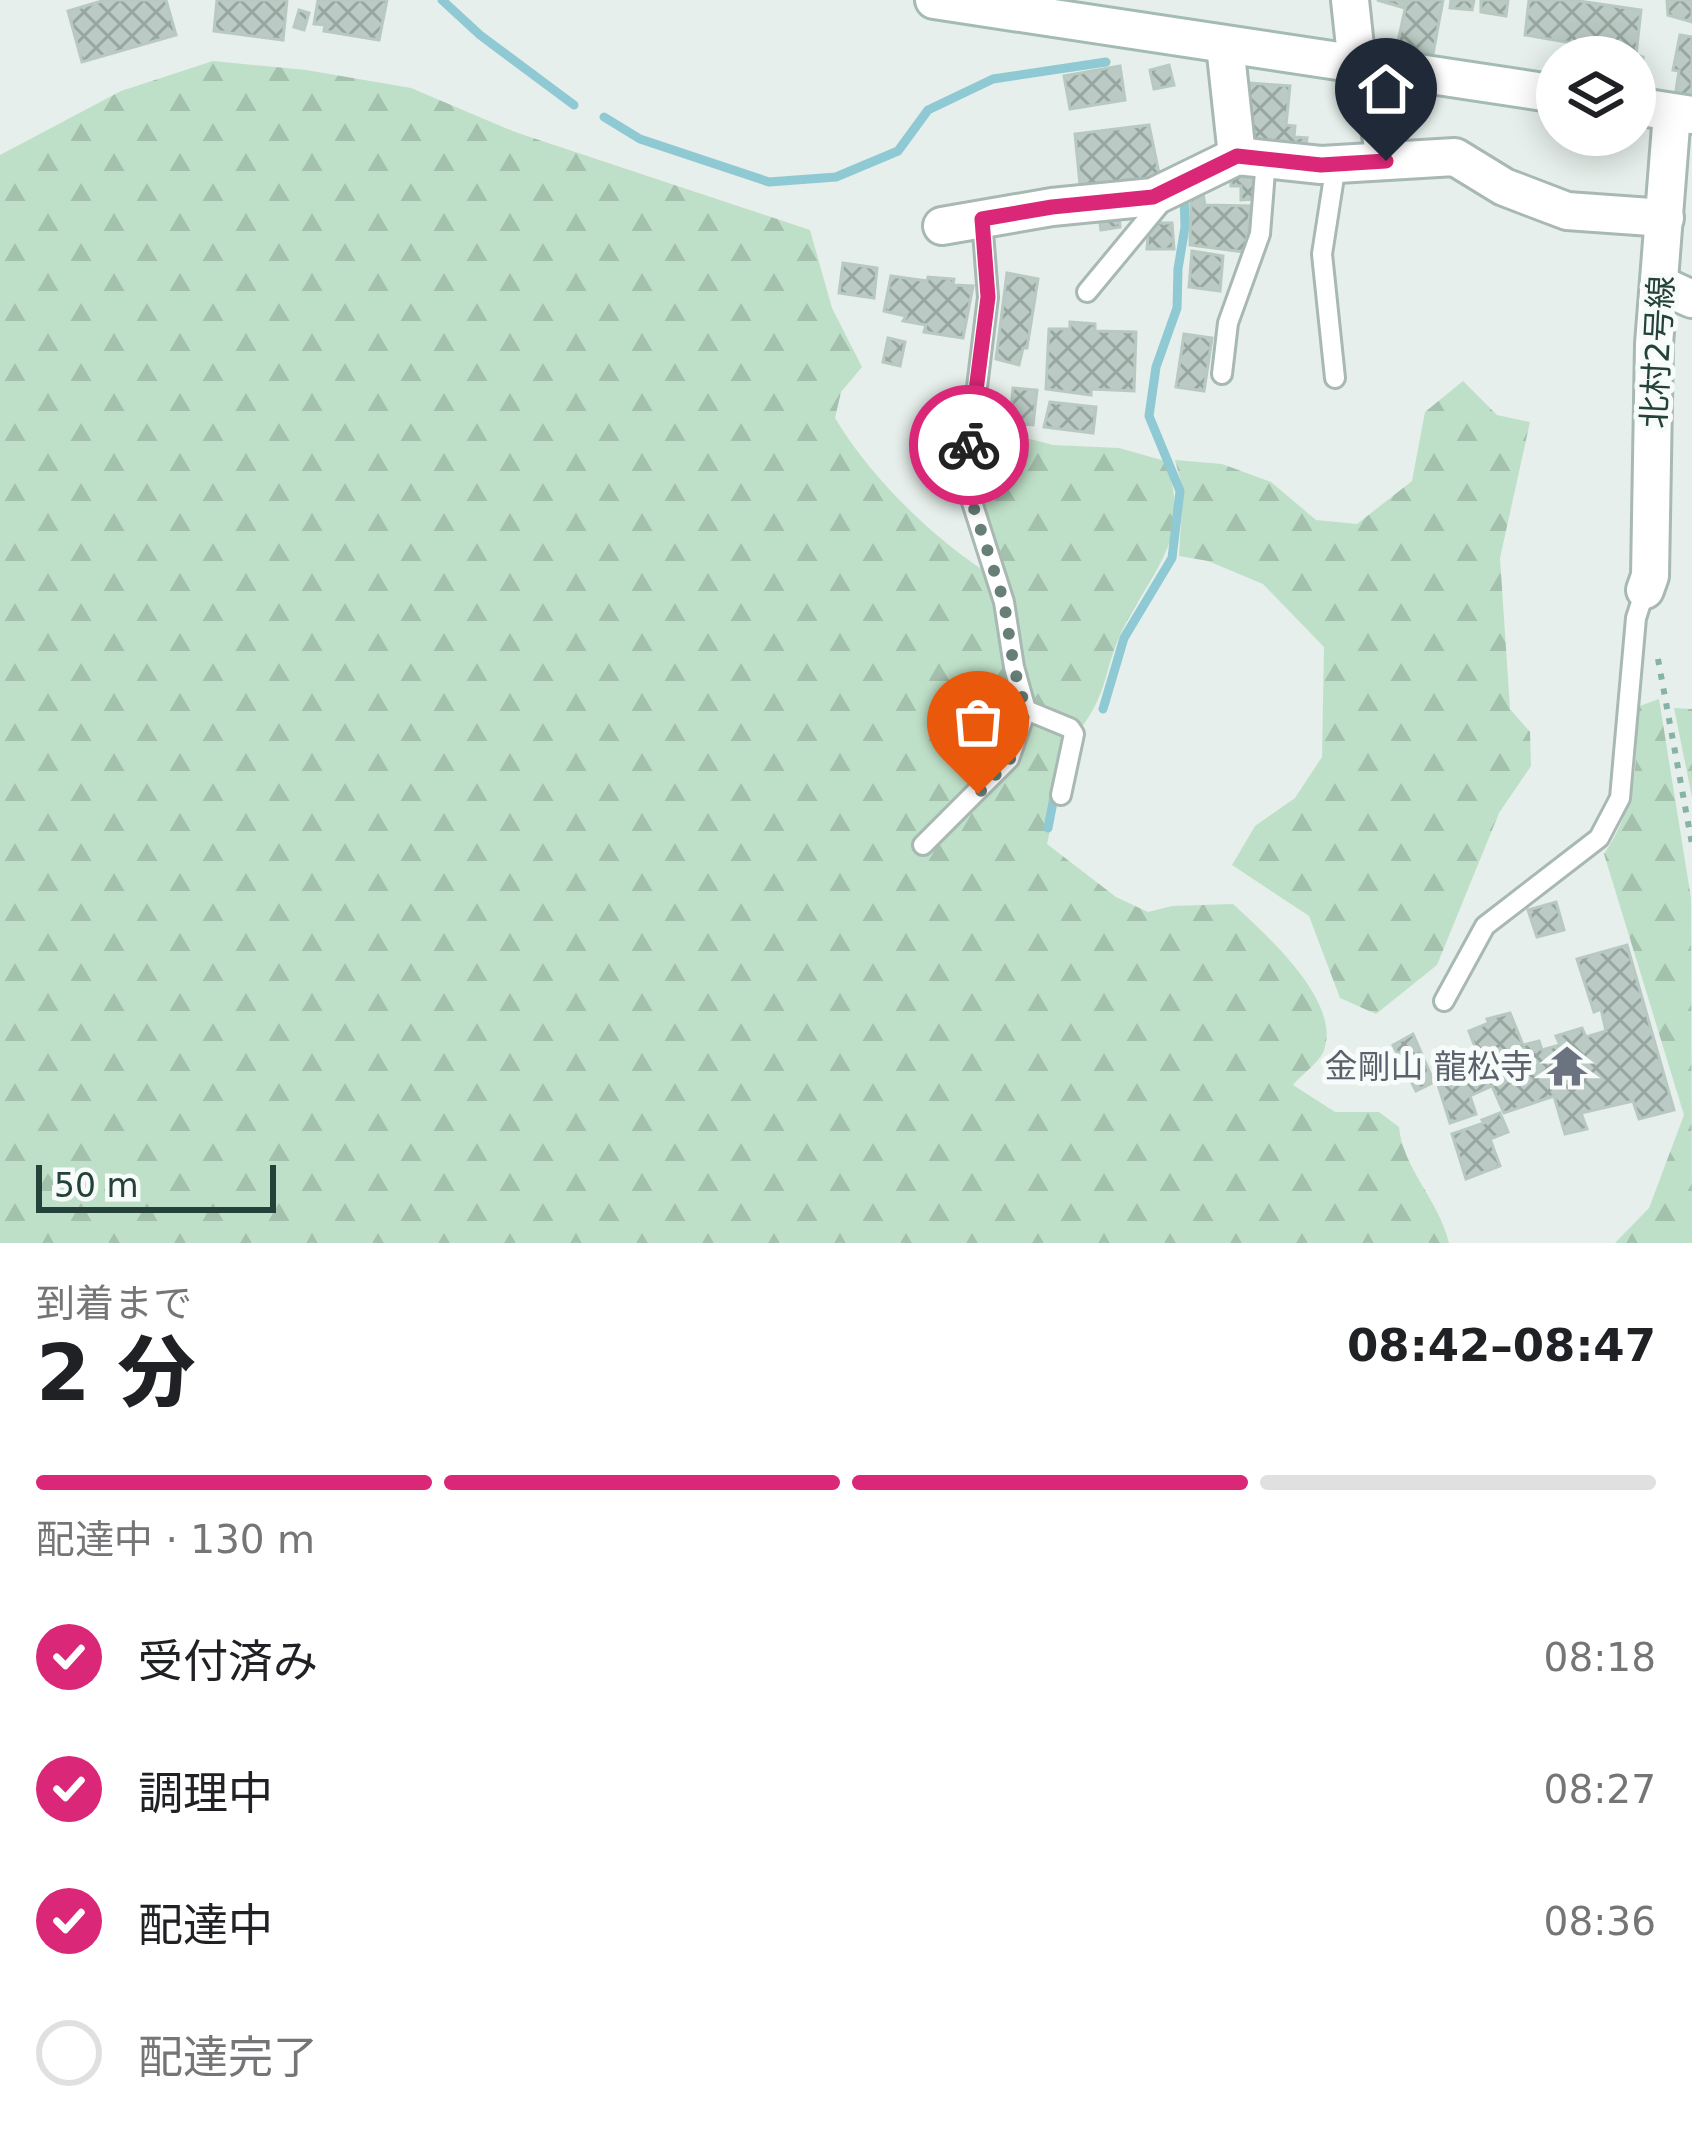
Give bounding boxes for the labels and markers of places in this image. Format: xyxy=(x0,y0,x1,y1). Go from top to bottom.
pin xyxy=(1335,38,1437,161)
pin xyxy=(927,671,1029,794)
temple icon: 金剛山 龍松寺 xyxy=(1544,1043,1590,1089)
place label: 金剛山 龍松寺 xyxy=(1325,1047,1533,1086)

